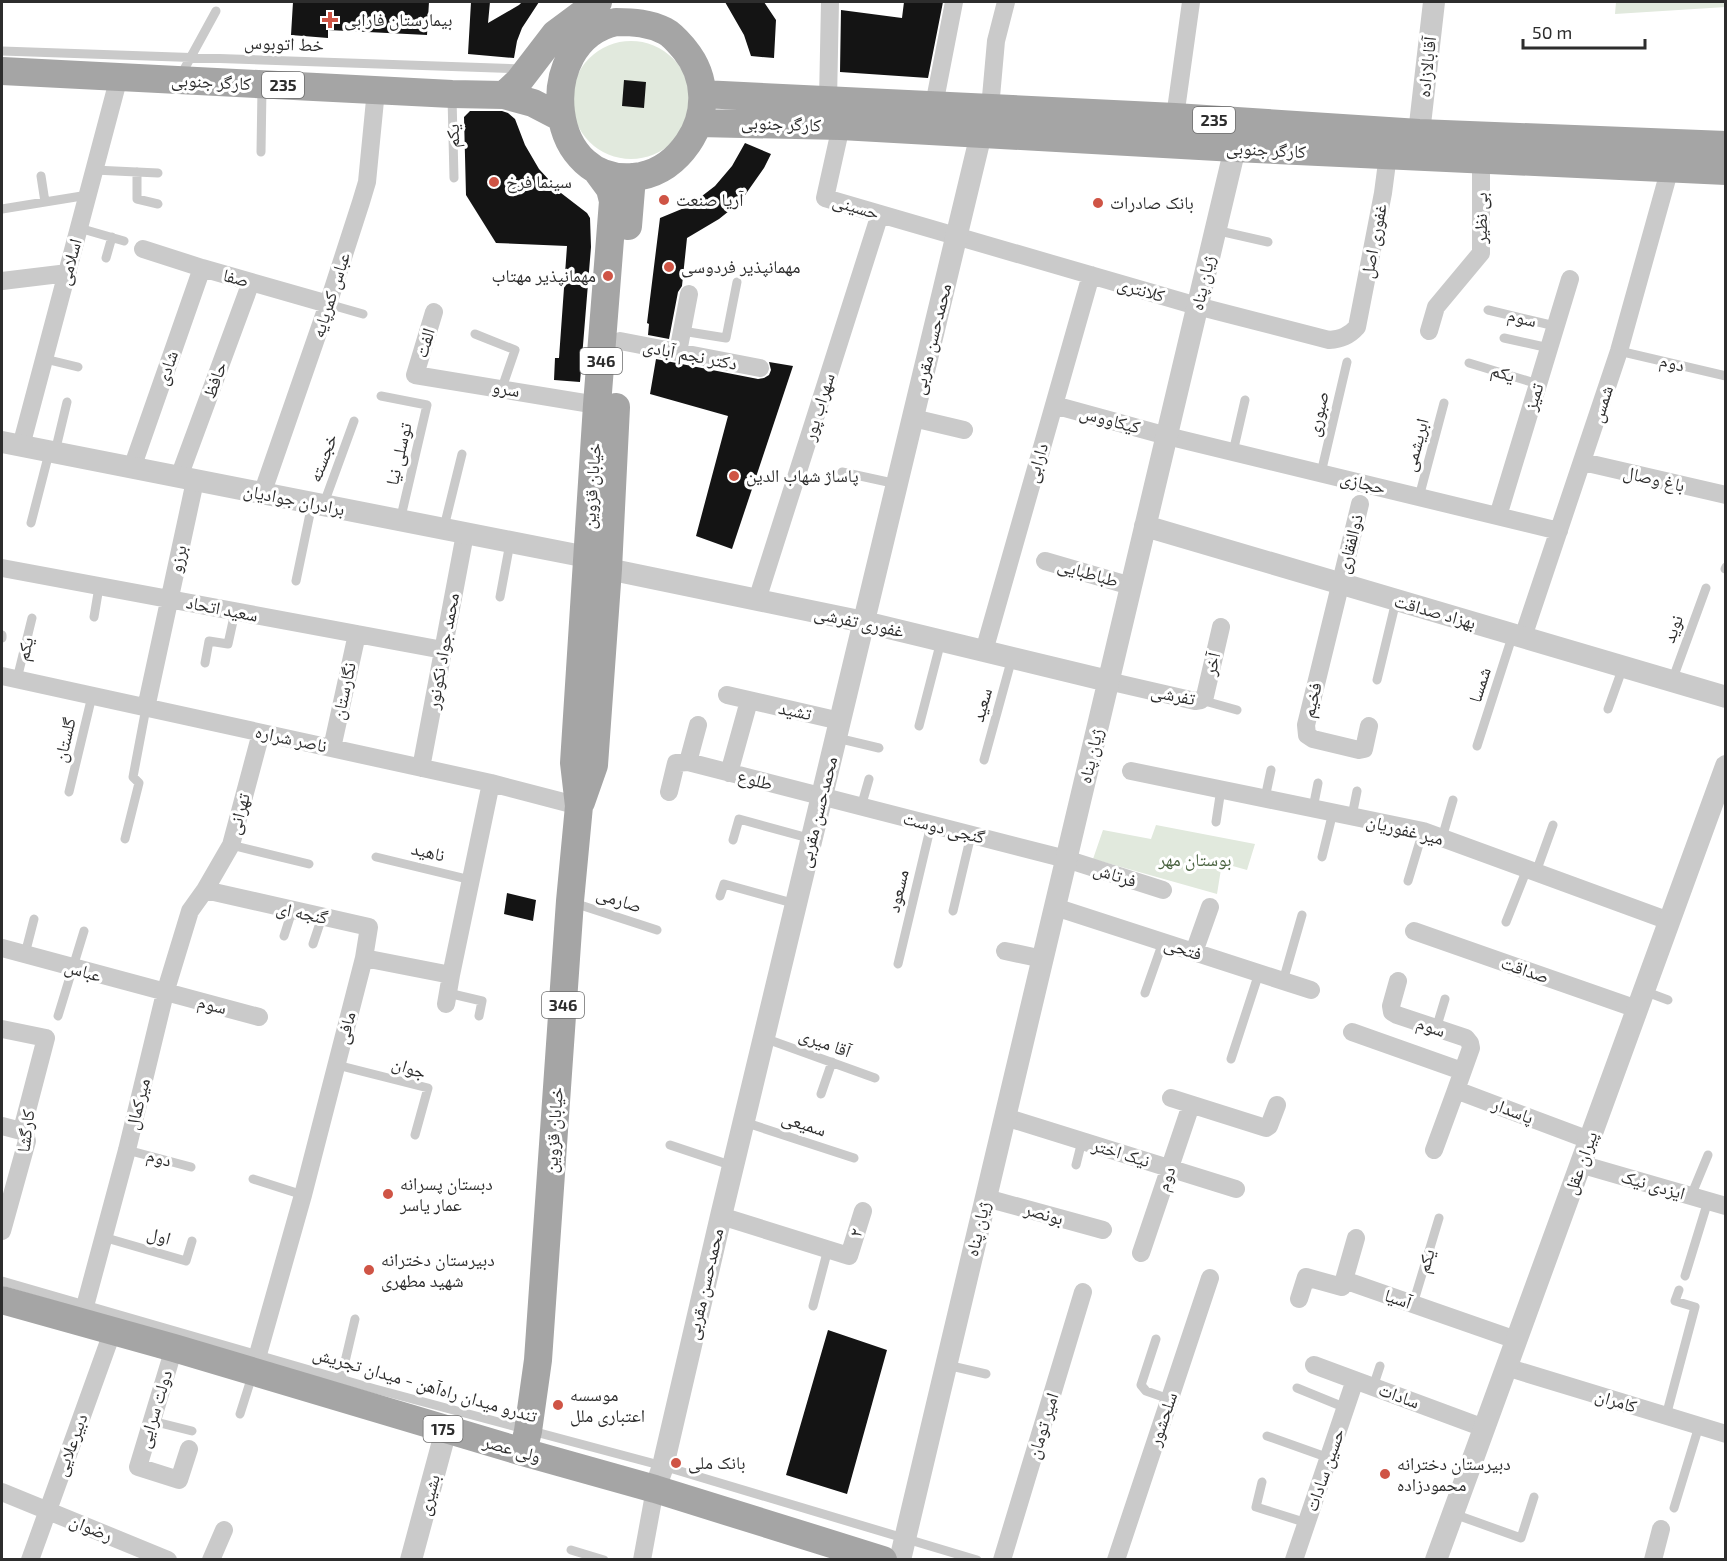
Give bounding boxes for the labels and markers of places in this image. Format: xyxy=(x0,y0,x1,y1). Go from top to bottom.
place label: بیمارستان فارابی xyxy=(344,8,453,31)
marker: بیمارستان فارابی xyxy=(321,11,339,29)
place label: سینما فرخ xyxy=(506,170,572,194)
marker: سینما فرخ xyxy=(487,175,501,189)
place label: آریا صنعت xyxy=(676,188,744,210)
place label: بانک صادرات xyxy=(1110,191,1194,214)
marker: آریا صنعت xyxy=(657,193,671,207)
marker: بانک صادرات xyxy=(1091,196,1105,210)
place label: مهمانپذیر فردوسی xyxy=(681,255,800,278)
marker: مهمانپذیر فردوسی xyxy=(662,260,676,274)
place label: مهمانپذیر مهتاب xyxy=(492,264,596,287)
marker: مهمانپذیر مهتاب xyxy=(601,269,615,283)
place label: پاساژ شهاب الدین xyxy=(746,464,859,487)
marker: پاساژ شهاب الدین xyxy=(727,469,741,483)
place label: دبستان پسرانه عمار یاسر xyxy=(399,1172,493,1215)
marker: دبستان پسرانه عمار یاسر xyxy=(381,1187,395,1201)
place label: دبیرستان دخترانه شهید مطهری xyxy=(381,1248,495,1292)
marker: دبیرستان دخترانه شهید مطهری xyxy=(362,1263,376,1277)
place label: موسسه اعتباری ملل xyxy=(570,1383,645,1427)
marker: موسسه اعتباری ملل xyxy=(551,1398,565,1412)
place label: بانک ملی xyxy=(688,1451,745,1474)
place label: دبیرستان دخترانه محمودزاده xyxy=(1397,1452,1511,1495)
marker: بانک ملی xyxy=(669,1456,683,1470)
marker: دبیرستان دخترانه محمودزاده xyxy=(1378,1467,1392,1481)

